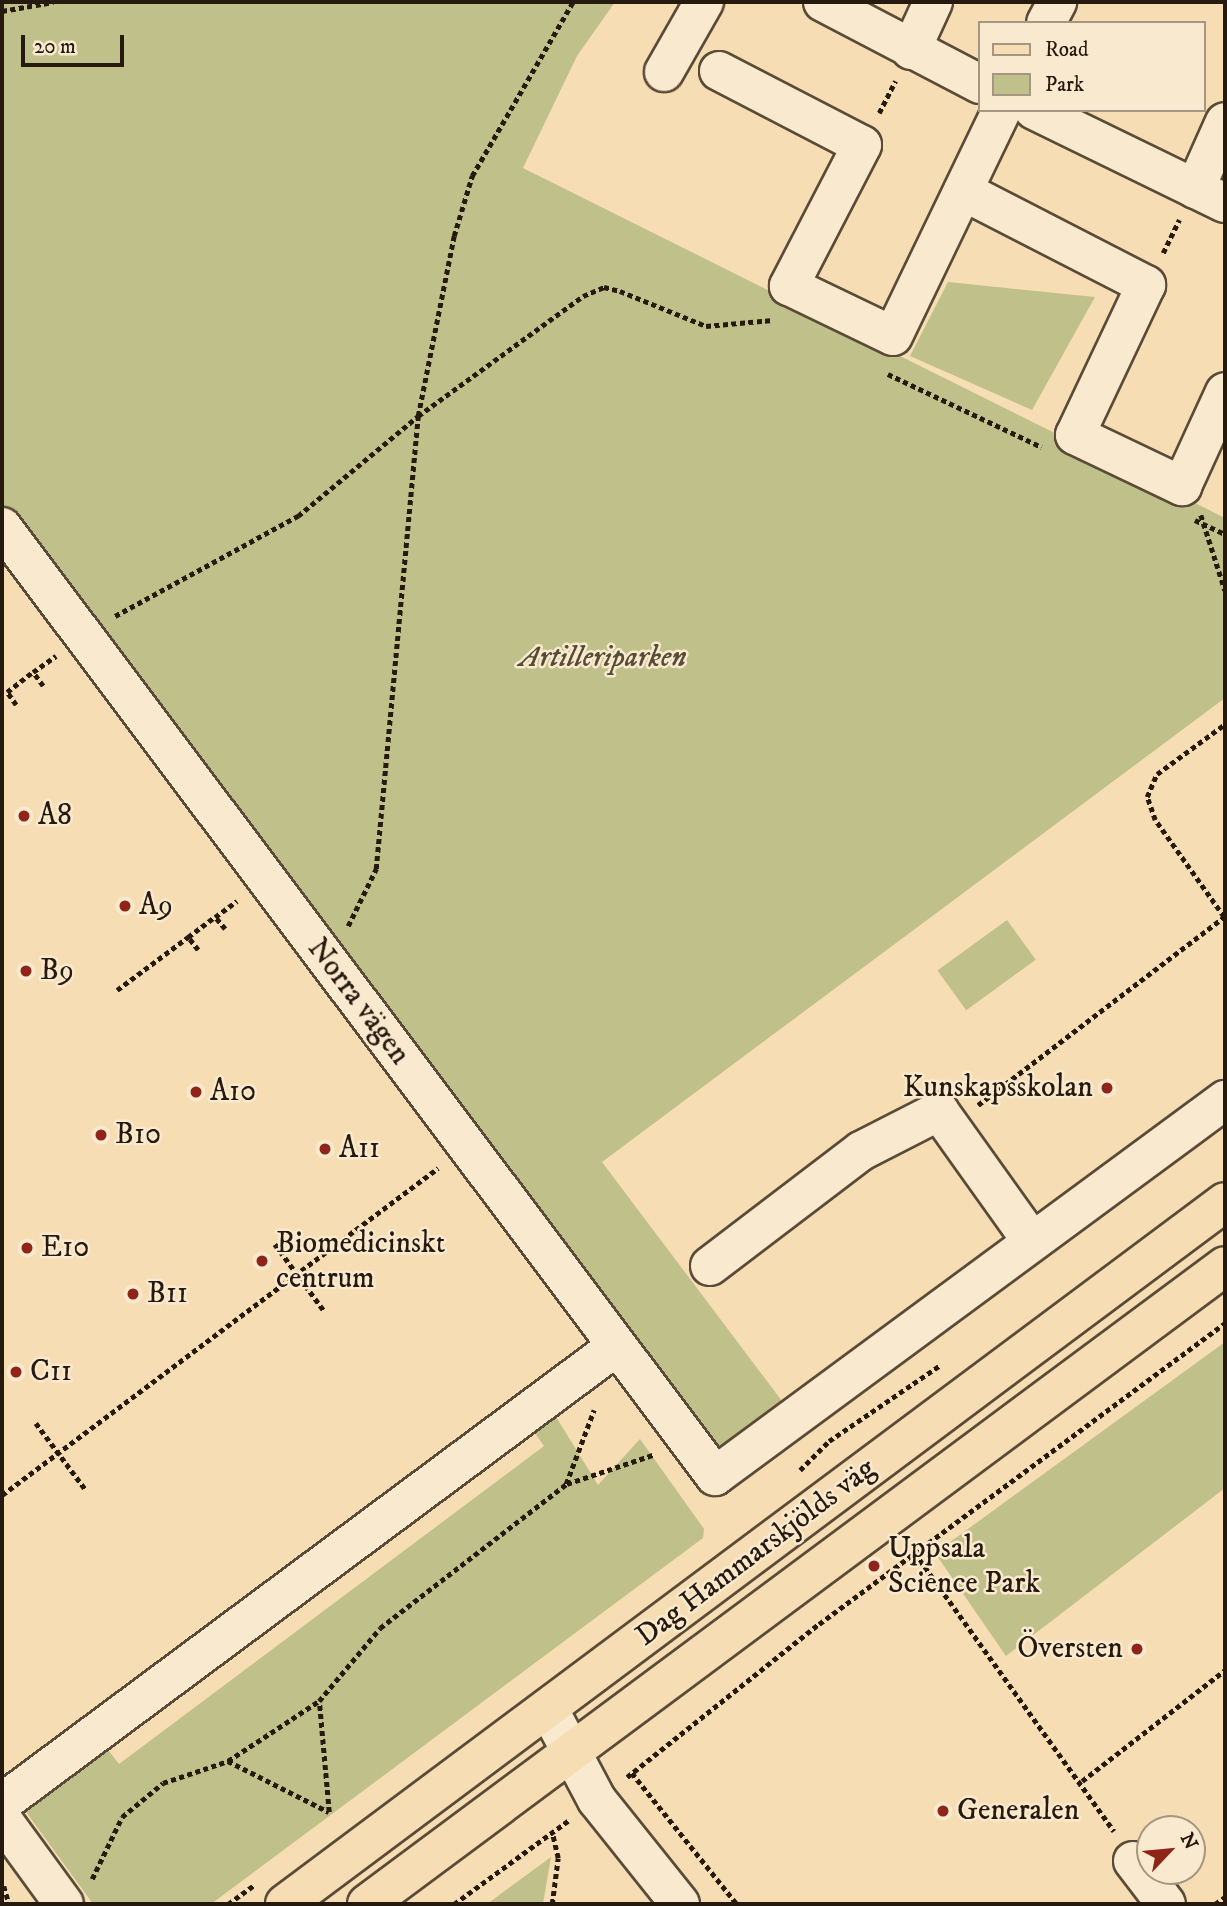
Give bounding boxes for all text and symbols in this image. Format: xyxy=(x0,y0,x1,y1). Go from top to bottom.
scale bar xyxy=(24,21,128,65)
legend xyxy=(978,21,1206,112)
text: 20 m xyxy=(34,34,76,60)
text: Road xyxy=(1045,37,1089,63)
text: Park xyxy=(1045,72,1084,98)
park label: Artilleriparken xyxy=(520,640,686,676)
place label: A8 xyxy=(38,798,72,834)
marker: A8 xyxy=(16,808,32,824)
place label: A9 xyxy=(139,888,173,924)
marker: A9 xyxy=(117,898,133,914)
street label: Norra vägen xyxy=(299,932,417,1072)
place label: B9 xyxy=(40,953,74,989)
marker: B9 xyxy=(18,963,34,979)
place label: Kunskapsskolan xyxy=(903,1070,1093,1106)
place label: A10 xyxy=(210,1074,256,1110)
marker: Kunskapsskolan xyxy=(1099,1080,1115,1096)
marker: A10 xyxy=(188,1084,204,1100)
place label: B10 xyxy=(115,1117,161,1153)
marker: B10 xyxy=(93,1127,109,1143)
place label: A11 xyxy=(339,1131,380,1167)
marker: A11 xyxy=(317,1141,333,1157)
place label: Biomedicinskt centrum xyxy=(276,1226,445,1296)
place label: E10 xyxy=(41,1230,89,1266)
marker: E10 xyxy=(19,1240,35,1256)
marker: Biomedicinskt centrum xyxy=(254,1253,270,1269)
place label: B11 xyxy=(147,1276,188,1312)
marker: B11 xyxy=(125,1286,141,1302)
place label: C11 xyxy=(30,1354,72,1390)
marker: C11 xyxy=(8,1364,24,1380)
street label: Dag Hammarskjölds väg xyxy=(629,1451,883,1655)
place label: Uppsala Science Park xyxy=(888,1531,1040,1602)
marker: Uppsala Science Park xyxy=(866,1558,882,1574)
place label: Översten xyxy=(1017,1631,1123,1667)
marker: Översten xyxy=(1129,1641,1145,1657)
place label: Generalen xyxy=(957,1793,1079,1829)
marker: Generalen xyxy=(935,1803,951,1819)
north arrow xyxy=(1136,1815,1206,1885)
text: N xyxy=(1175,1829,1202,1854)

